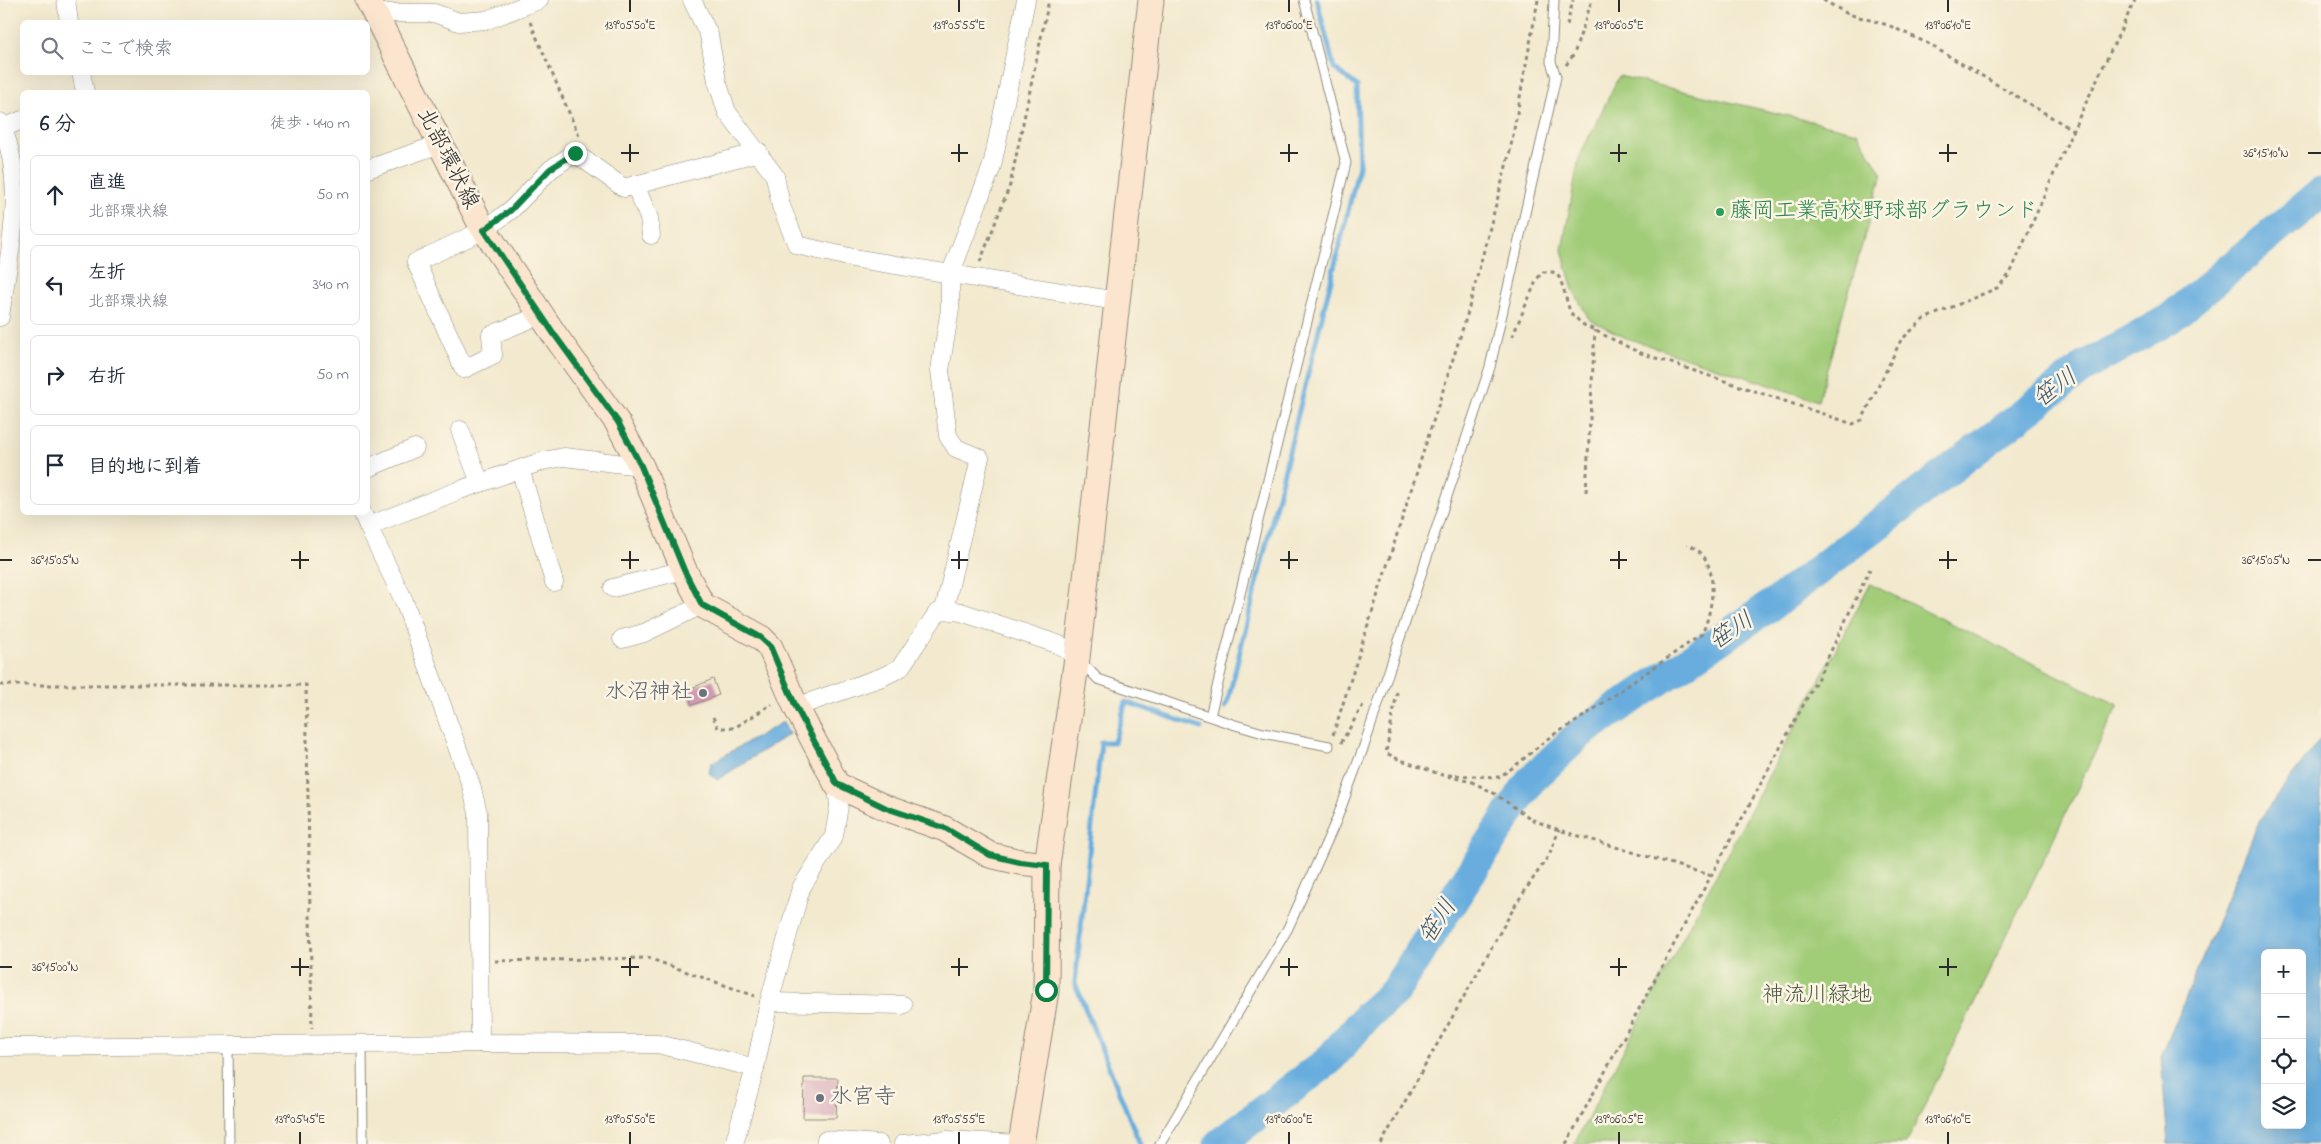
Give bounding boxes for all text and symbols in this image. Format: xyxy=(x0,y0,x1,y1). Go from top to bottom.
text: 139°05'50"E xyxy=(604,17,656,35)
text: 139°05'55"E xyxy=(933,17,985,35)
text: 139°06'00"E xyxy=(1265,17,1313,35)
text: 139°06'05"E xyxy=(1594,17,1644,35)
text: 139°06'10"E xyxy=(1925,17,1971,35)
search box xyxy=(20,20,370,75)
icon: search xyxy=(38,34,66,62)
text: ここで検索 xyxy=(78,36,173,63)
street label: 北部環状線 xyxy=(408,103,486,215)
text: 6 分 xyxy=(40,110,76,140)
text: 徒歩 · 440 m xyxy=(270,112,350,136)
route end xyxy=(564,142,587,165)
text: 36°15'10"N xyxy=(2243,145,2289,163)
text: 直進 xyxy=(88,170,126,197)
icon: ahead xyxy=(41,181,69,209)
text: 50 m xyxy=(317,183,349,207)
place label: 藤岡工業高校野球部グラウンド xyxy=(1730,196,2038,228)
text: 北部環状線 xyxy=(88,200,168,224)
marker: 藤岡工業高校野球部グラウンド xyxy=(1714,206,1726,218)
text: 左折 xyxy=(88,260,126,287)
icon: left xyxy=(41,271,69,299)
text: 340 m xyxy=(312,273,349,297)
text: 北部環状線 xyxy=(88,290,168,314)
icon: right xyxy=(41,361,69,389)
water label: 笹川 xyxy=(2026,361,2086,417)
text: 50 m xyxy=(317,363,349,387)
text: 右折 xyxy=(88,364,126,391)
icon: arrive xyxy=(41,451,69,479)
text: 目的地に到着 xyxy=(88,454,202,481)
text: 36°15'05"N xyxy=(31,552,79,570)
text: 36°15'05"N xyxy=(2242,552,2290,570)
water label: 笹川 xyxy=(1702,604,1762,660)
place label: 水沼神社 xyxy=(605,677,693,709)
marker: 水沼神社 xyxy=(697,687,709,699)
water label: 笹川 xyxy=(1411,892,1467,952)
map controls xyxy=(2261,949,2306,1129)
button: + xyxy=(2261,949,2306,994)
text: 36°15'00"N xyxy=(32,959,78,977)
route start xyxy=(1035,979,1058,1002)
park label: 神流川緑地 xyxy=(1762,980,1872,1012)
button: − xyxy=(2261,994,2306,1039)
button: locate xyxy=(2261,1039,2306,1084)
place label: 水宮寺 xyxy=(830,1082,896,1114)
button: layers xyxy=(2261,1084,2306,1129)
marker: 水宮寺 xyxy=(814,1092,826,1104)
text: 139°05'45"E xyxy=(275,1111,325,1129)
text: 139°05'50"E xyxy=(604,1111,656,1129)
text: 139°05'55"E xyxy=(933,1111,985,1129)
text: 139°06'00"E xyxy=(1265,1111,1313,1129)
text: 139°06'05"E xyxy=(1594,1111,1644,1129)
text: 139°06'10"E xyxy=(1925,1111,1971,1129)

